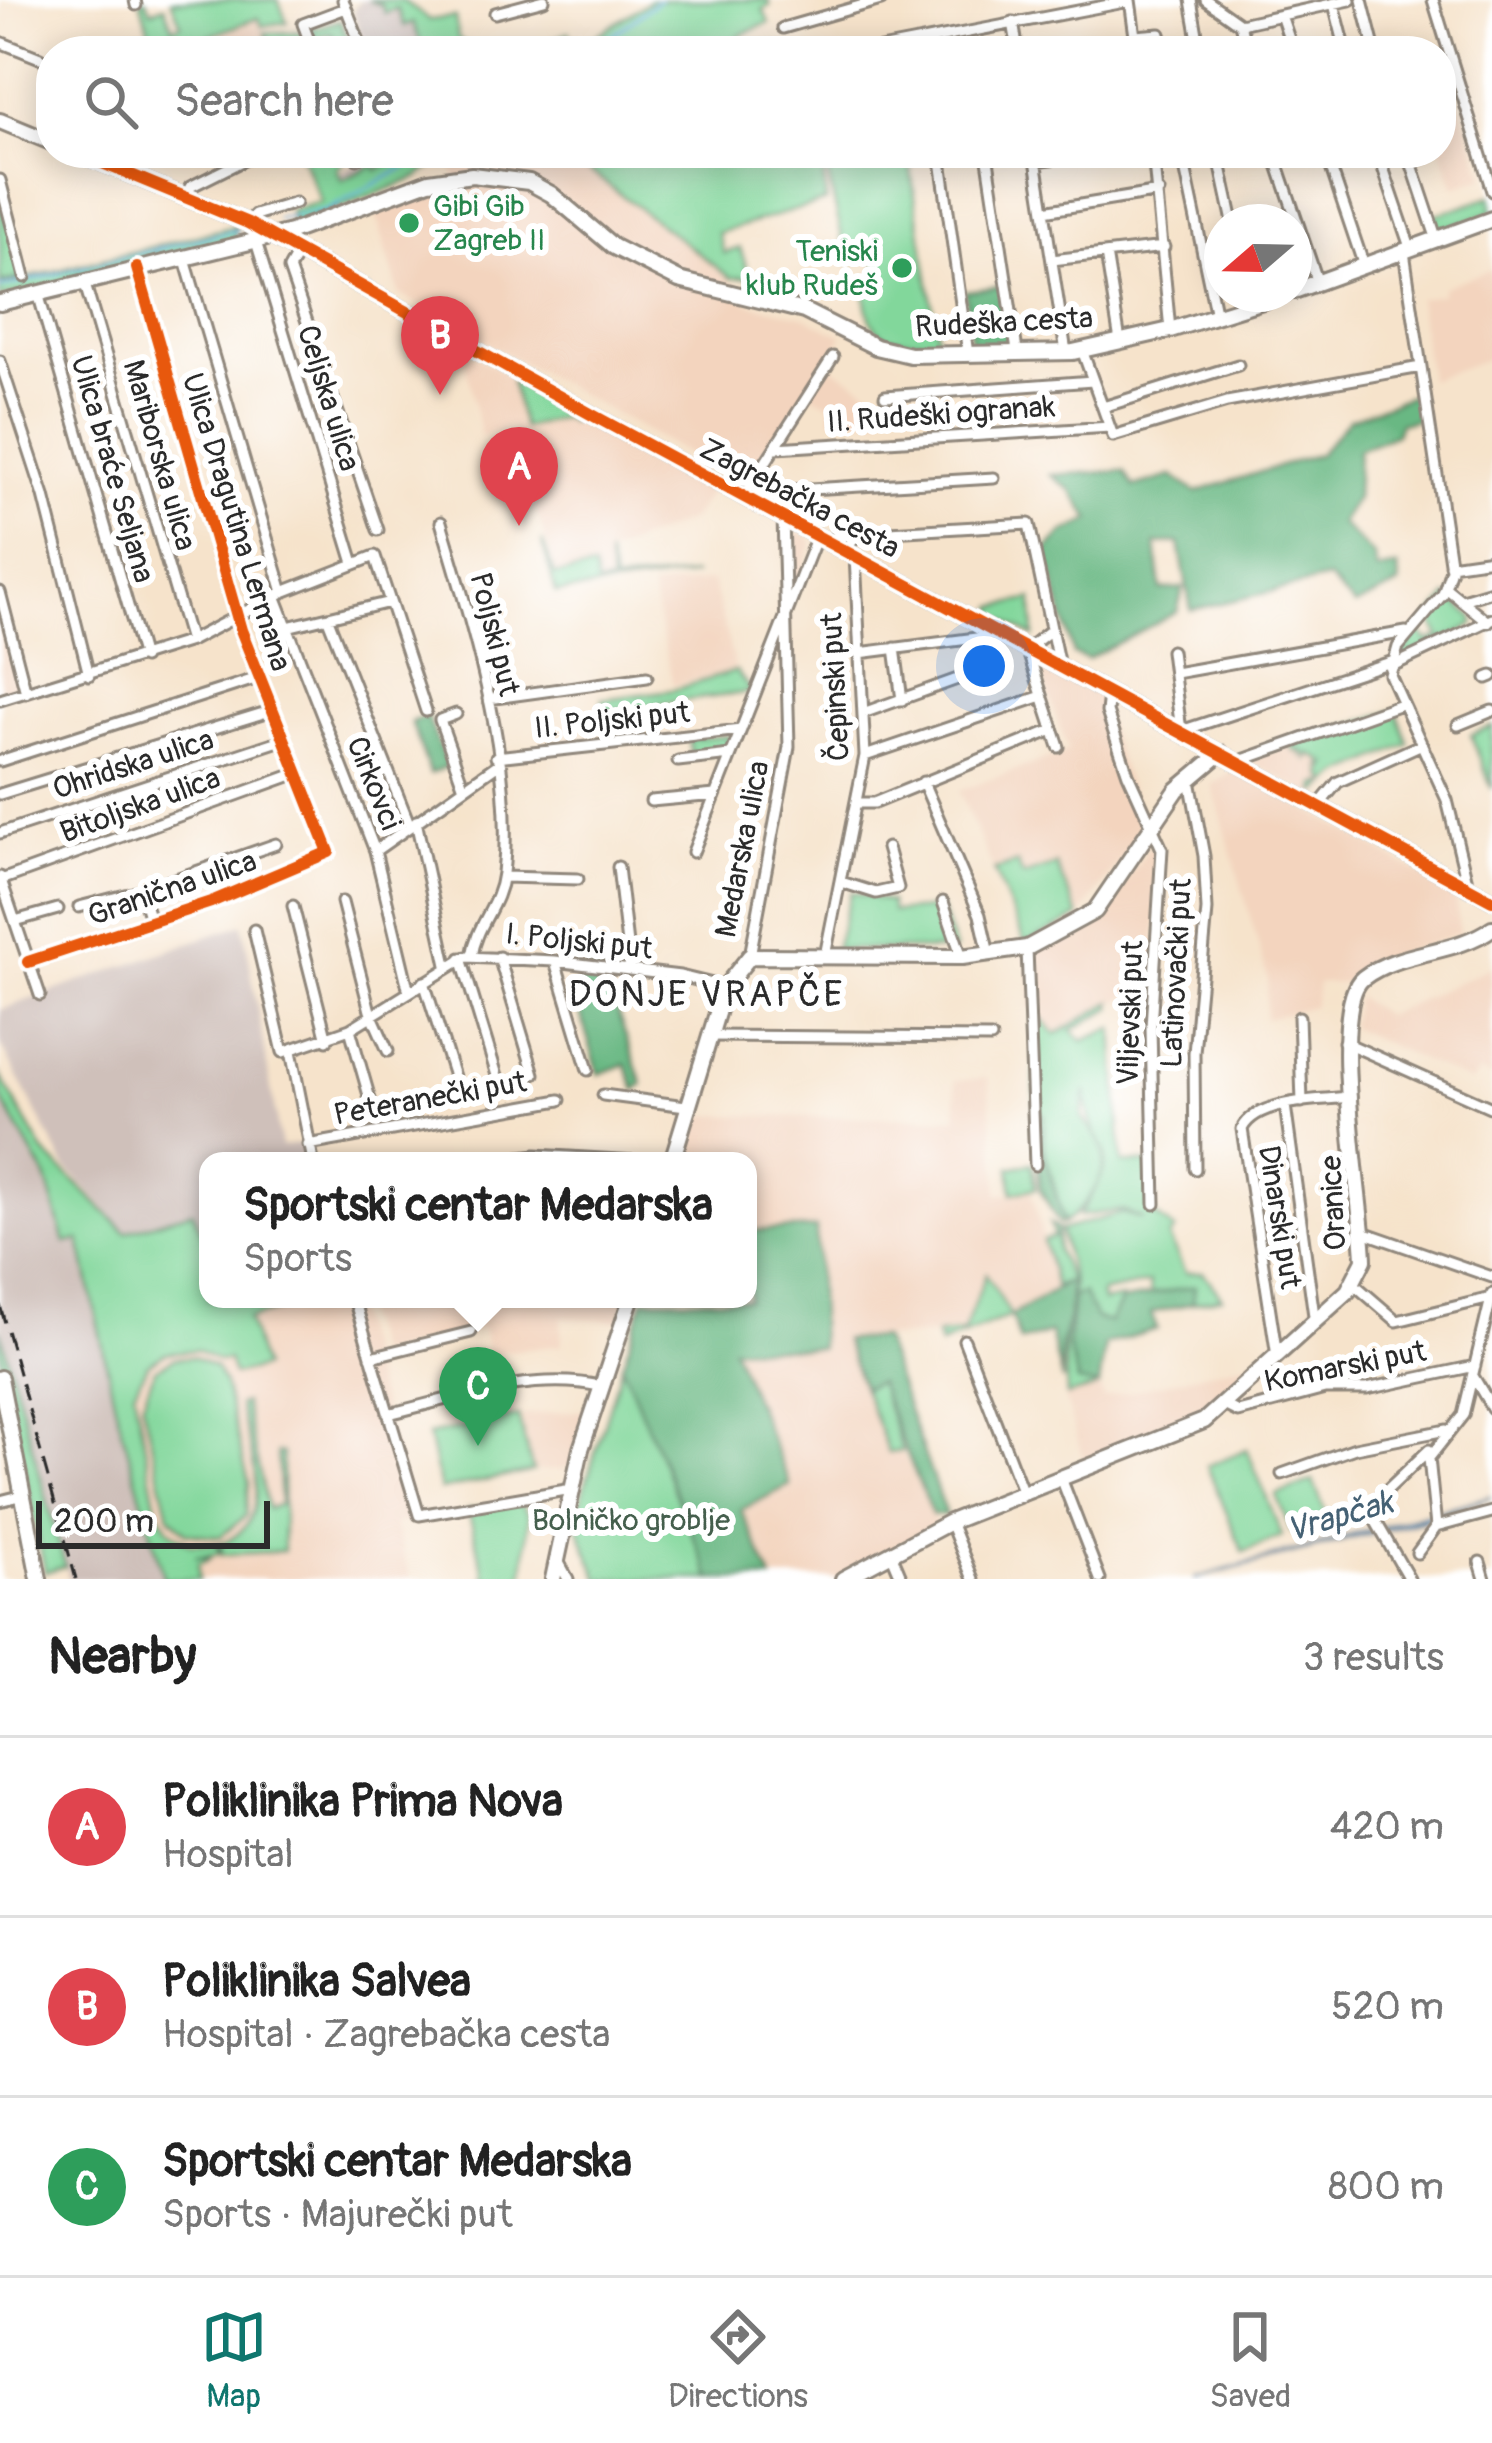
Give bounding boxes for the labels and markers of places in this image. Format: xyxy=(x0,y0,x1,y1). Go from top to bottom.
place label: Gibi Gib Zagreb II xyxy=(433,188,546,259)
marker: Gibi Gib Zagreb II xyxy=(396,210,422,236)
place label: Teniski klub Rudeš xyxy=(746,233,878,304)
marker: Teniski klub Rudeš xyxy=(889,255,915,281)
pin: B xyxy=(401,296,479,395)
pin: A xyxy=(480,427,558,526)
pin: C xyxy=(439,1347,517,1446)

